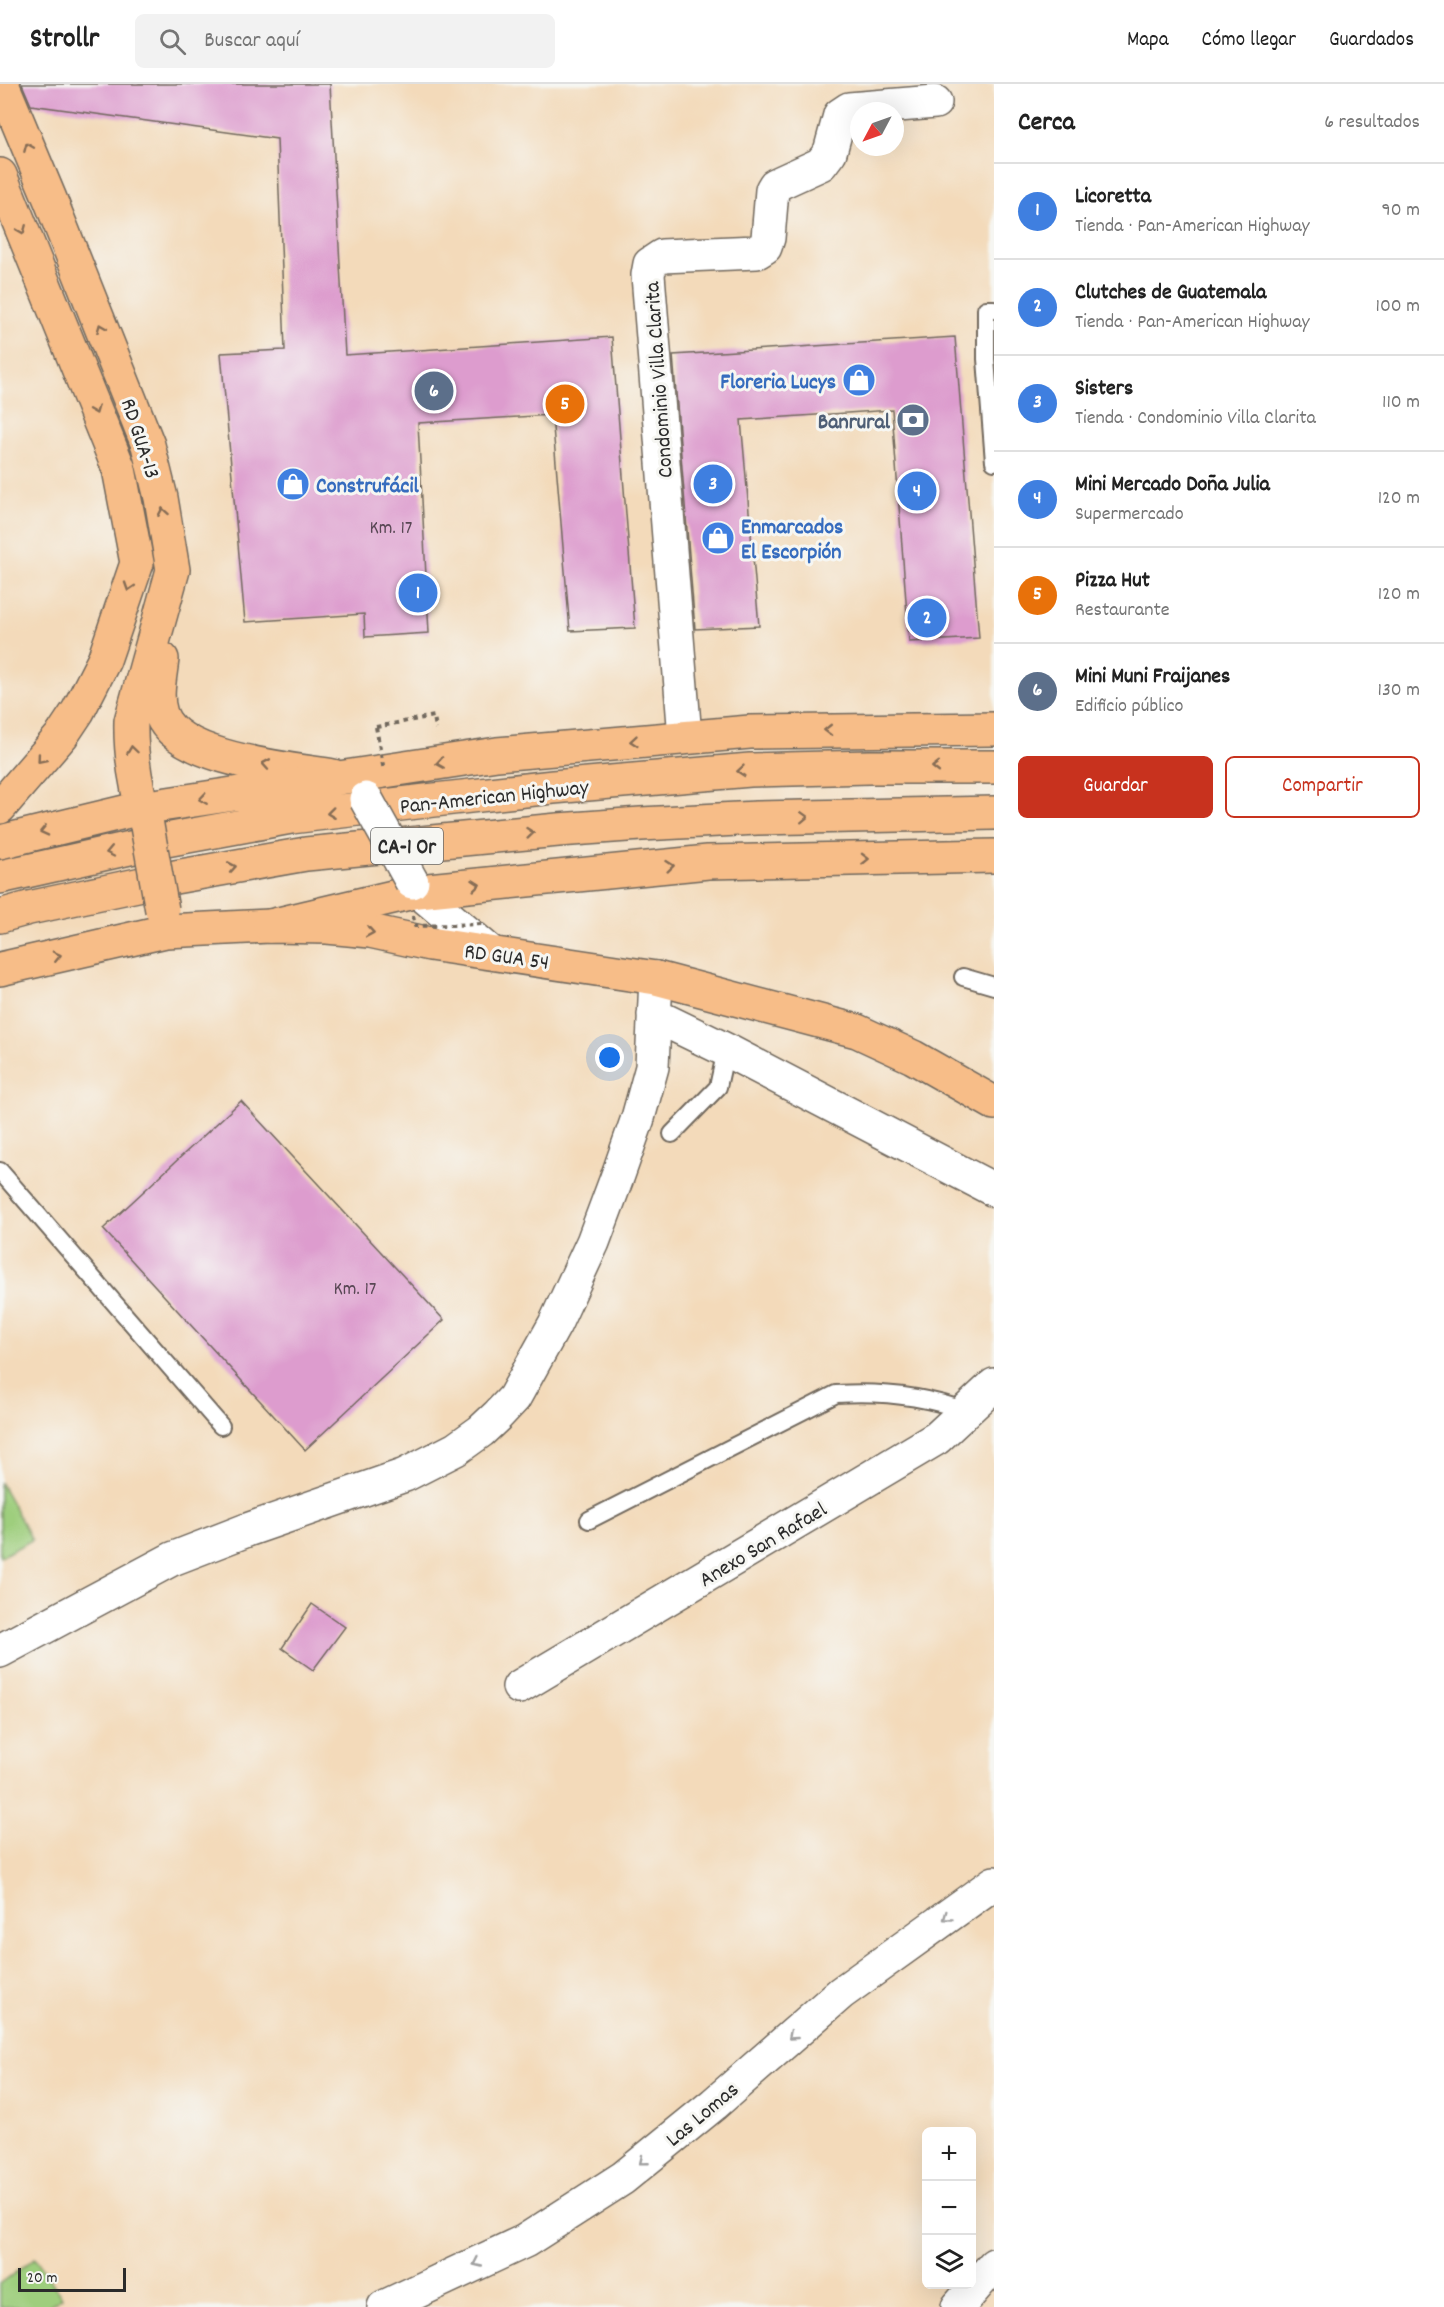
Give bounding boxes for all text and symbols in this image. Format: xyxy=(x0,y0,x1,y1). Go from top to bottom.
search box xyxy=(135,14,555,68)
text: Strollr xyxy=(30,21,99,61)
icon: search xyxy=(156,25,189,58)
text: Buscar aquí xyxy=(204,26,299,57)
text: Mapa xyxy=(1127,26,1169,56)
text: Cómo llegar xyxy=(1202,26,1296,56)
text: Guardados xyxy=(1329,26,1414,56)
north arrow xyxy=(850,102,904,156)
text: Cerca xyxy=(1018,105,1075,142)
text: 6 resultados xyxy=(1324,109,1420,137)
one-way arrow xyxy=(23,142,35,153)
text: Licoretta xyxy=(1075,182,1151,213)
text: 1 xyxy=(1035,197,1040,225)
text: 90 m xyxy=(1382,197,1420,225)
text: Tienda · Pan-American Highway xyxy=(1075,213,1310,241)
one-way arrow xyxy=(15,223,27,234)
text: Clutches de Guatemala xyxy=(1075,278,1266,309)
street label: Condominio Villa Clarita xyxy=(638,280,683,479)
text: 2 xyxy=(1033,293,1042,321)
text: 100 m xyxy=(1376,293,1420,321)
text: Tienda · Pan-American Highway xyxy=(1075,309,1310,337)
one-way arrow xyxy=(96,323,108,334)
shop icon: Floreria Lucys xyxy=(841,362,877,398)
pin: 6 xyxy=(414,368,454,414)
place label: Floreria Lucys xyxy=(720,368,836,399)
text: Sisters xyxy=(1075,374,1133,405)
pin: 5 xyxy=(546,382,584,426)
text: 3 xyxy=(1033,389,1042,417)
text: 110 m xyxy=(1382,389,1420,417)
street label: RD GUA-13 xyxy=(111,395,166,483)
bank icon: Banrural xyxy=(895,402,931,438)
one-way arrow xyxy=(88,404,100,415)
text: Tienda · Condominio Villa Clarita xyxy=(1075,405,1316,433)
place label: Banrural xyxy=(818,408,891,439)
pin: 3 xyxy=(694,462,732,506)
shop icon: Construfácil xyxy=(275,466,311,502)
pin: 4 xyxy=(898,468,936,514)
text: Mini Mercado Doña Julia xyxy=(1075,470,1270,501)
place label: Construfácil xyxy=(316,472,419,503)
text: 4 xyxy=(1033,485,1042,513)
text: 120 m xyxy=(1378,485,1420,513)
text: Supermercado xyxy=(1075,501,1184,529)
one-way arrow xyxy=(157,507,170,517)
place label: Enmarcados El Escorpión xyxy=(741,513,843,569)
house number: Km. 17 xyxy=(370,515,412,543)
shop icon: Enmarcados El Escorpión xyxy=(700,520,736,556)
text: Pizza Hut xyxy=(1075,566,1150,597)
pin: 1 xyxy=(398,570,438,616)
one-way arrow xyxy=(124,581,136,592)
text: 5 xyxy=(1033,581,1042,609)
text: 120 m xyxy=(1378,581,1420,609)
pin: 2 xyxy=(908,596,946,640)
text: Restaurante xyxy=(1075,597,1170,625)
text: Mini Muni Fraijanes xyxy=(1075,662,1230,693)
text: 6 xyxy=(1033,677,1042,705)
text: 130 m xyxy=(1378,677,1420,705)
text: Edificio público xyxy=(1075,693,1183,721)
one-way arrow xyxy=(824,724,833,736)
one-way arrow xyxy=(629,734,638,747)
one-way arrow xyxy=(126,746,138,755)
one-way arrow xyxy=(37,752,48,763)
one-way arrow xyxy=(435,756,445,769)
button: Guardar xyxy=(1018,756,1213,818)
button: Compartir xyxy=(1225,756,1420,818)
one-way arrow xyxy=(261,758,271,771)
one-way arrow xyxy=(931,761,940,773)
one-way arrow xyxy=(736,764,745,777)
street label: Pan-American Highway xyxy=(398,773,591,824)
one-way arrow xyxy=(198,793,207,805)
one-way arrow xyxy=(326,806,335,818)
one-way arrow xyxy=(800,811,809,823)
one-way arrow xyxy=(39,824,49,837)
one-way arrow xyxy=(526,827,535,840)
road number: CA-1 Or xyxy=(371,828,443,864)
one-way arrow xyxy=(105,845,115,858)
one-way arrow xyxy=(860,853,869,865)
one-way arrow xyxy=(665,860,674,873)
one-way arrow xyxy=(227,861,237,874)
one-way arrow xyxy=(471,879,480,892)
one-way arrow xyxy=(366,925,375,937)
street label: RD GUA 54 xyxy=(462,937,551,980)
one-way arrow xyxy=(52,950,62,963)
your location xyxy=(595,1043,624,1072)
house number: Km. 17 xyxy=(334,1276,376,1304)
street label: Anexo San Rafael xyxy=(694,1496,834,1596)
one-way arrow xyxy=(942,1910,953,1921)
one-way arrow xyxy=(788,2029,799,2040)
street label: Las Lomas xyxy=(660,2076,747,2156)
map controls xyxy=(922,2127,976,2289)
button: + xyxy=(922,2127,976,2181)
one-way arrow xyxy=(639,2154,650,2165)
button: − xyxy=(922,2181,976,2235)
button: layers xyxy=(922,2235,976,2289)
one-way arrow xyxy=(473,2256,484,2268)
scale bar xyxy=(18,2265,126,2292)
text: 20 m xyxy=(27,2267,57,2290)

